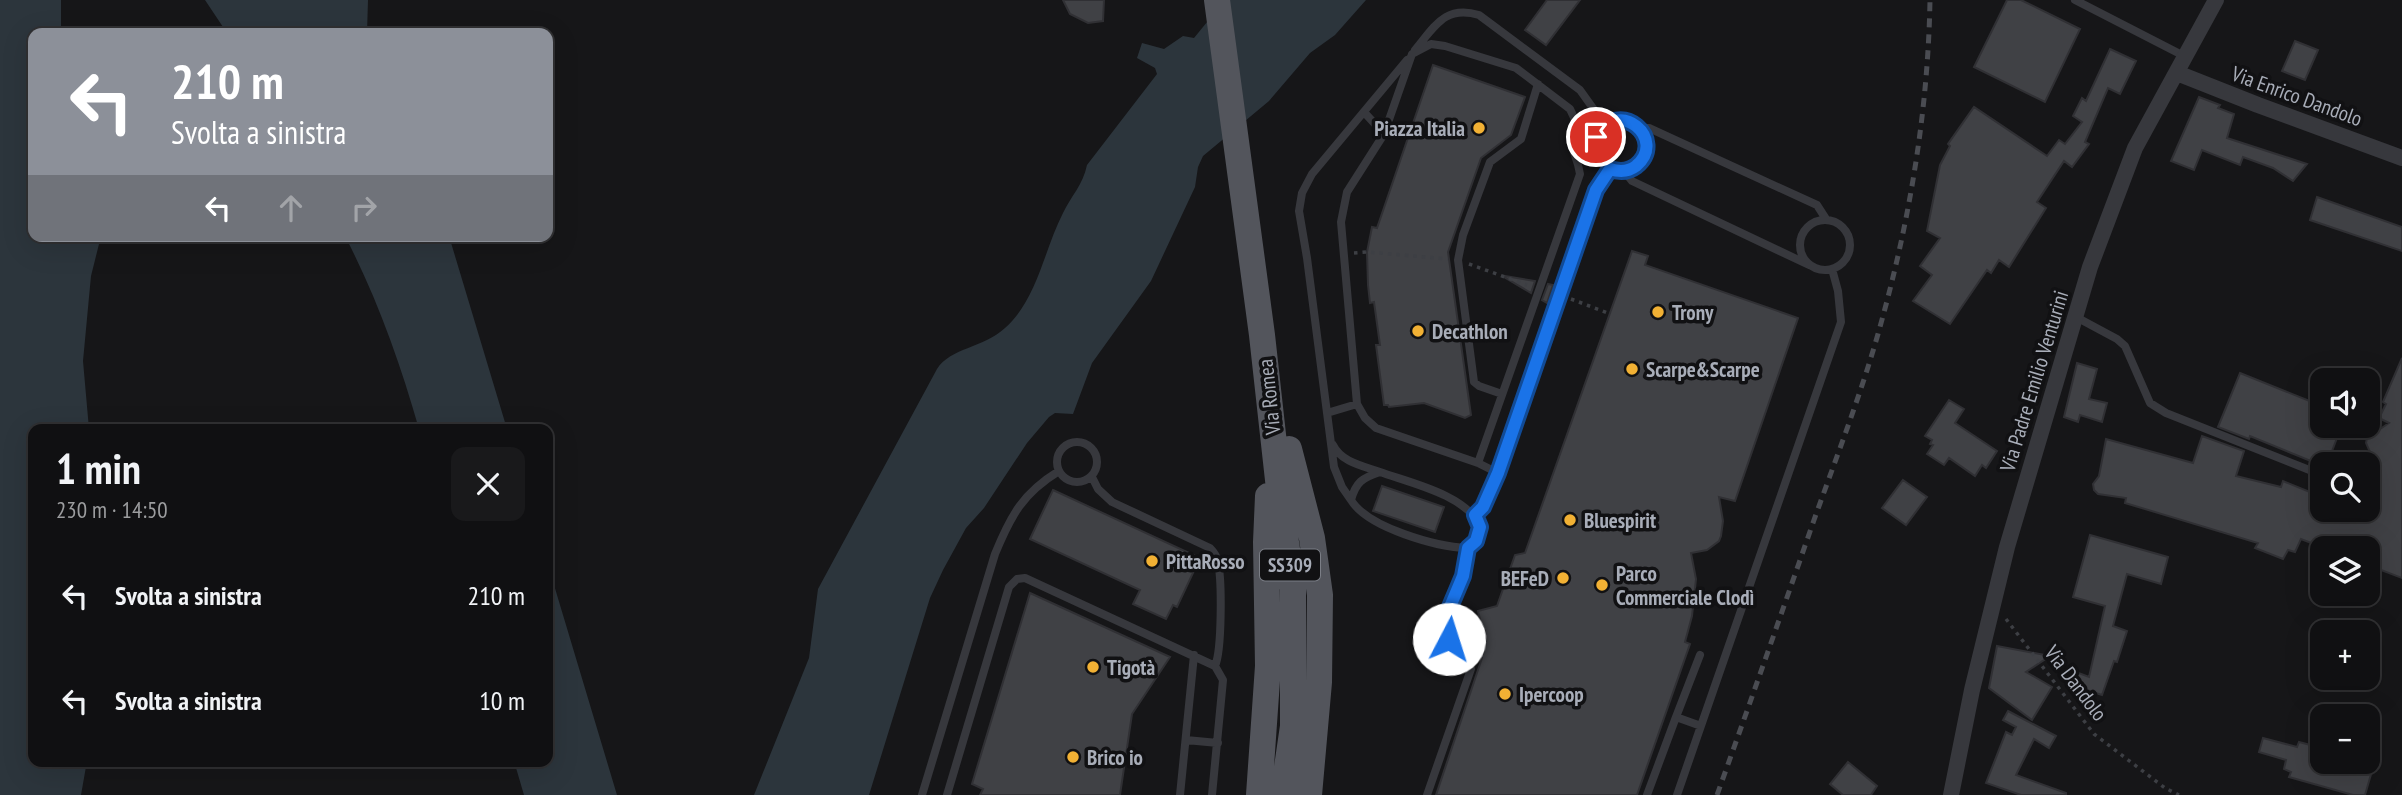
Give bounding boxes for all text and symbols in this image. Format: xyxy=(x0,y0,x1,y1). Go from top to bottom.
text: 210 m xyxy=(171,49,284,113)
icon: left xyxy=(56,56,147,147)
street label: Via Enrico Dandolo xyxy=(2227,60,2366,132)
pin xyxy=(1566,107,1626,167)
text: Svolta a sinistra xyxy=(171,111,346,153)
place label: Piazza Italia xyxy=(1374,115,1465,142)
icon: arrive xyxy=(1577,118,1615,156)
marker: Piazza Italia xyxy=(1471,120,1487,136)
icon: left xyxy=(199,189,237,227)
icon: ahead xyxy=(272,189,310,227)
icon: right xyxy=(345,189,383,227)
street label: Via Padre Emilio Venturini xyxy=(1993,287,2074,476)
place label: Trony xyxy=(1672,299,1714,326)
marker: Trony xyxy=(1650,304,1666,320)
place label: Decathlon xyxy=(1432,318,1508,345)
marker: Decathlon xyxy=(1410,323,1426,339)
place label: Scarpe&Scarpe xyxy=(1646,356,1760,383)
street label: Via Romea xyxy=(1252,358,1287,437)
marker: Scarpe&Scarpe xyxy=(1624,361,1640,377)
map controls xyxy=(2310,368,2380,774)
button: sound xyxy=(2310,368,2380,438)
text: 1 min xyxy=(56,441,141,496)
button: close xyxy=(451,447,525,521)
button: search xyxy=(2310,452,2380,522)
text: 230 m · 14:50 xyxy=(56,495,168,524)
place label: Bluespirit xyxy=(1584,507,1656,534)
marker: Bluespirit xyxy=(1562,512,1578,528)
button: layers xyxy=(2310,536,2380,606)
place label: PittaRosso xyxy=(1166,548,1245,575)
road number: SS309 xyxy=(1260,550,1320,580)
marker: PittaRosso xyxy=(1144,553,1160,569)
place label: Parco Commerciale Clodì xyxy=(1616,560,1754,611)
place label: BEFeD xyxy=(1501,565,1549,592)
marker: BEFeD xyxy=(1555,570,1571,586)
icon: left xyxy=(56,577,94,615)
marker: Parco Commerciale Clodì xyxy=(1594,577,1610,593)
text: Svolta a sinistra xyxy=(115,579,262,612)
text: 210 m xyxy=(467,579,525,612)
position arrow xyxy=(1412,602,1486,676)
button: + xyxy=(2310,620,2380,690)
street label: Via Dandolo xyxy=(2038,639,2113,726)
place label: Tigotà xyxy=(1107,654,1155,681)
marker: Tigotà xyxy=(1085,659,1101,675)
place label: Ipercoop xyxy=(1519,681,1584,708)
icon: left xyxy=(56,682,94,720)
text: Svolta a sinistra xyxy=(115,684,262,717)
text: 10 m xyxy=(479,684,525,717)
marker: Ipercoop xyxy=(1497,686,1513,702)
button: − xyxy=(2310,704,2380,774)
place label: Brico io xyxy=(1087,744,1143,771)
marker: Brico io xyxy=(1065,749,1081,765)

